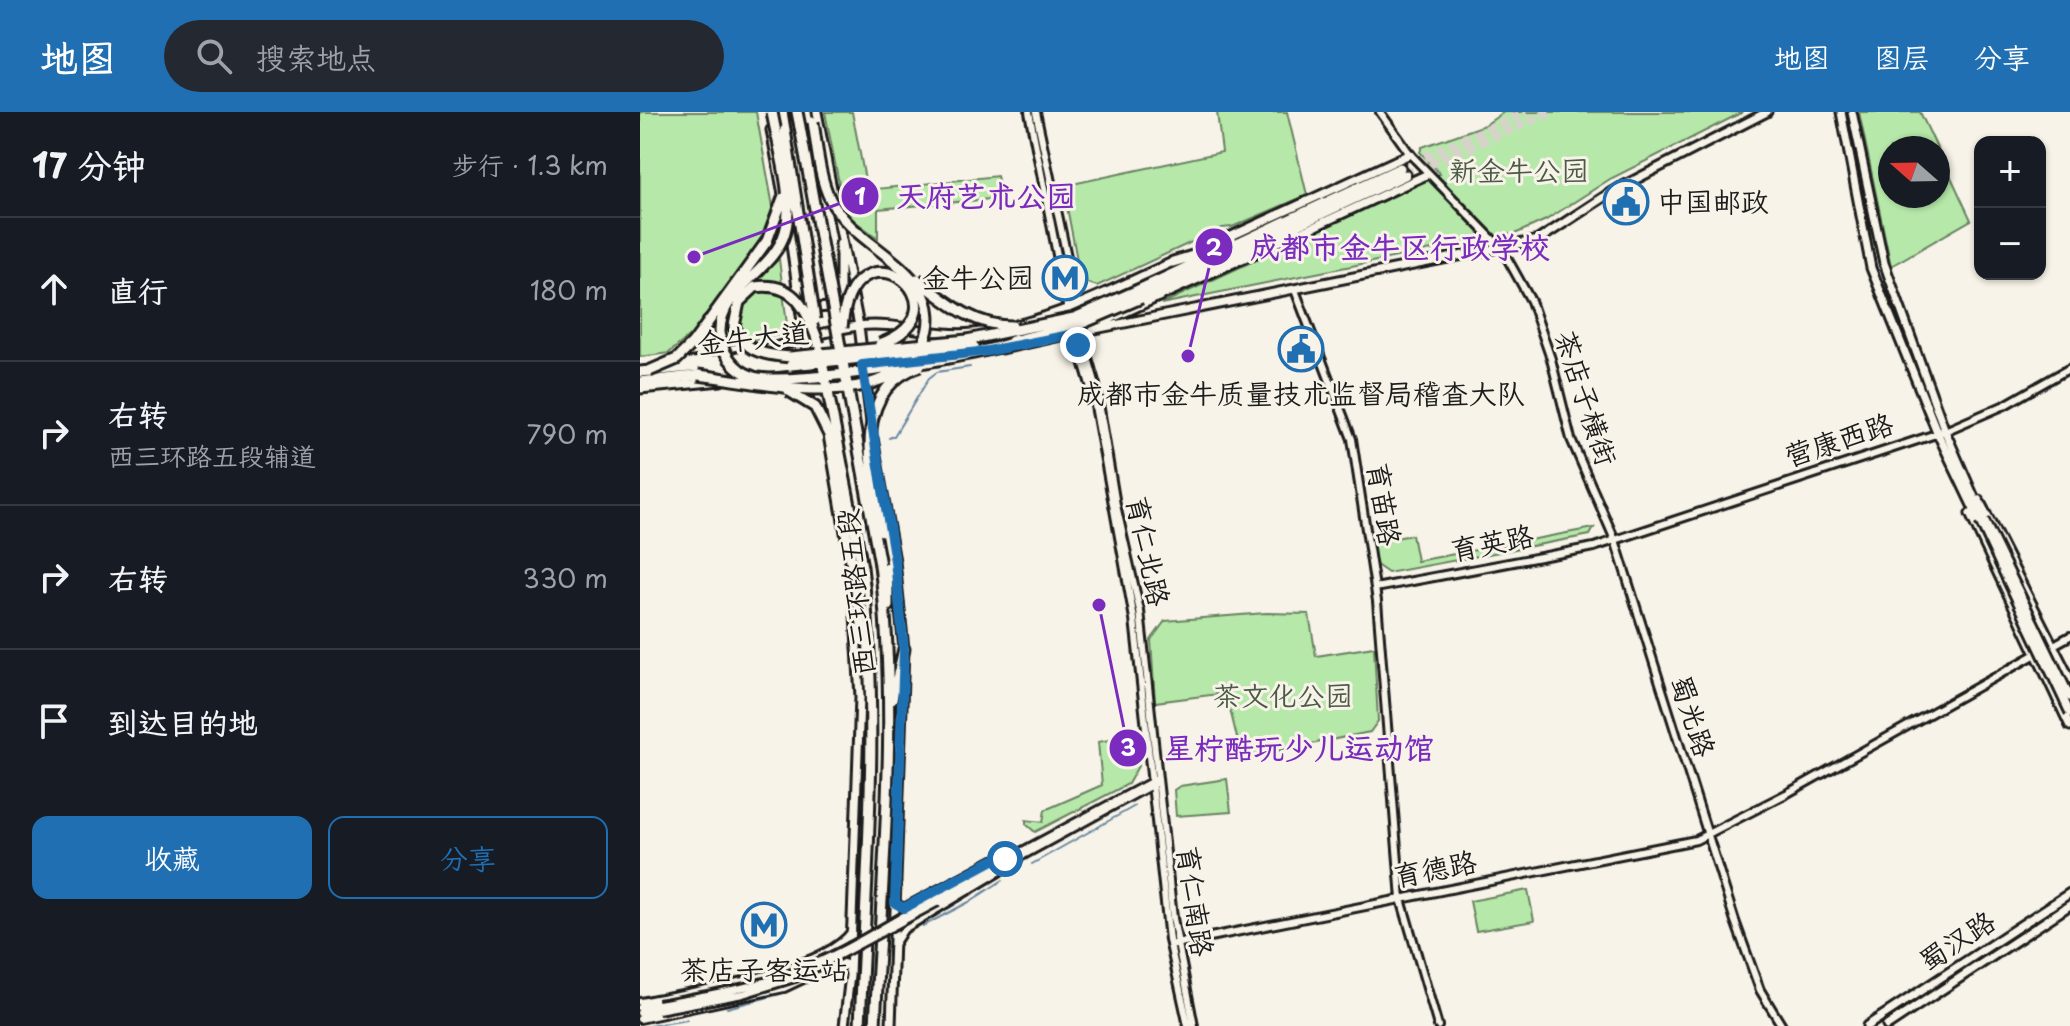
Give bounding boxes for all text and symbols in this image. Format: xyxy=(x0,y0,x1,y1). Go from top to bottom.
search box xyxy=(164,20,724,92)
text: 地图 xyxy=(40,28,116,85)
icon: search xyxy=(192,34,236,78)
text: 搜索地点 xyxy=(256,34,376,79)
text: 地图 xyxy=(1774,35,1830,78)
text: 图层 xyxy=(1874,35,1930,78)
text: 分享 xyxy=(1974,35,2030,78)
north arrow xyxy=(1878,136,1950,208)
map controls xyxy=(1974,136,2046,280)
button: + xyxy=(1974,136,2046,208)
text: 17 分钟 xyxy=(32,138,146,190)
text: 步行 · 1.3 km xyxy=(452,145,608,184)
park label: 新金牛公园 xyxy=(1449,148,1589,191)
callout: 天府艺术公园 xyxy=(840,169,1092,223)
text: 天府艺术公园 xyxy=(896,172,1076,217)
text: 1 xyxy=(854,177,866,213)
public building icon: 中国邮政 xyxy=(1602,178,1650,226)
place label: 中国邮政 xyxy=(1657,179,1769,222)
button: − xyxy=(1974,208,2046,280)
callout: 成都市金牛区行政学校 xyxy=(1194,220,1566,274)
text: 成都市金牛区行政学校 xyxy=(1250,223,1550,268)
text: 2 xyxy=(1206,228,1223,264)
metro station icon: 金牛公园 xyxy=(1041,254,1089,302)
place label: 金牛公园 xyxy=(922,255,1034,298)
icon: ahead xyxy=(32,267,76,311)
text: 直行 xyxy=(108,267,168,312)
text: 180 m xyxy=(530,270,608,309)
street label: 金牛大道 xyxy=(695,309,811,364)
street label: 茶店子横街 xyxy=(1545,324,1630,471)
public building icon: 成都市金牛质量技术监督局稽查大队 xyxy=(1277,325,1325,373)
route end xyxy=(1060,327,1096,363)
place label: 成都市金牛质量技术监督局稽查大队 xyxy=(1077,371,1525,414)
text: 右转 xyxy=(108,391,168,436)
street label: 营康西路 xyxy=(1779,401,1898,476)
icon: right xyxy=(32,411,76,455)
text: 790 m xyxy=(527,414,608,453)
text: 西三环路五段辅道 xyxy=(108,436,316,475)
street label: 育苗路 xyxy=(1358,459,1413,549)
street label: 育仁北路 xyxy=(1117,491,1182,610)
street label: 西三环路五段 xyxy=(824,506,885,678)
street label: 育英路 xyxy=(1446,512,1537,571)
icon: right xyxy=(32,555,76,599)
text: 右转 xyxy=(108,555,168,600)
text: 330 m xyxy=(523,558,608,597)
street label: 蜀光路 xyxy=(1661,669,1728,762)
park label: 茶文化公园 xyxy=(1213,673,1353,716)
icon: arrive xyxy=(32,699,76,743)
text: 到达目的地 xyxy=(108,699,258,744)
callout: 星柠酷玩少儿运动馆 xyxy=(1108,721,1450,775)
text: 星柠酷玩少儿运动馆 xyxy=(1164,724,1434,769)
text: 3 xyxy=(1120,728,1136,764)
button: 收藏 xyxy=(32,816,312,899)
button: 分享 xyxy=(328,816,608,899)
street label: 育德路 xyxy=(1389,838,1480,897)
route start xyxy=(987,841,1023,877)
street label: 育仁南路 xyxy=(1167,842,1226,959)
street label: 蜀汉路 xyxy=(1909,899,2003,981)
metro station icon: 茶店子客运站 xyxy=(740,901,788,949)
place label: 茶店子客运站 xyxy=(680,947,848,990)

